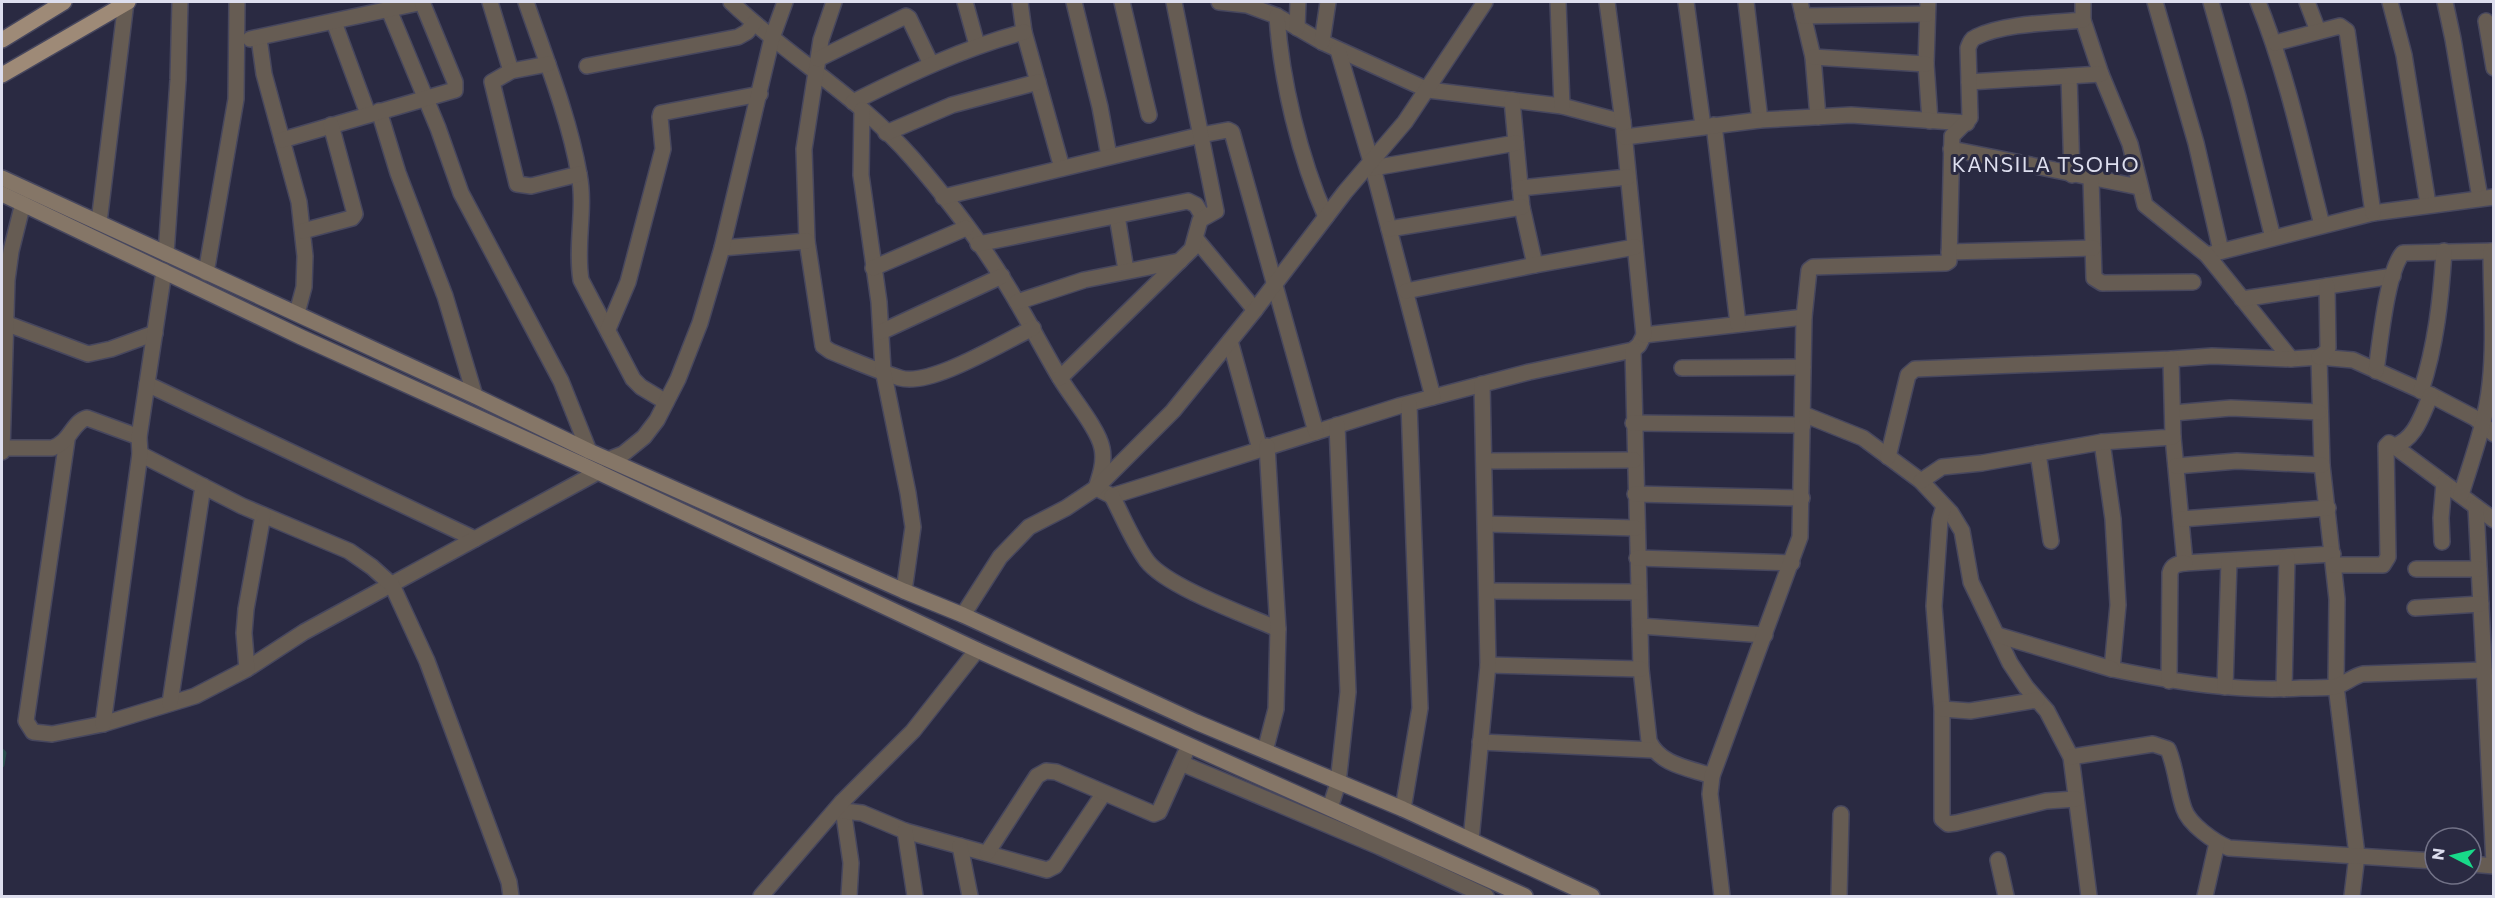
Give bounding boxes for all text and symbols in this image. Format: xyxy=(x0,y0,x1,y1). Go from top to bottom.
district label: KANSILA TSOHO xyxy=(1952,151,2140,176)
north arrow xyxy=(2423,826,2483,886)
text: N xyxy=(2427,847,2448,861)

